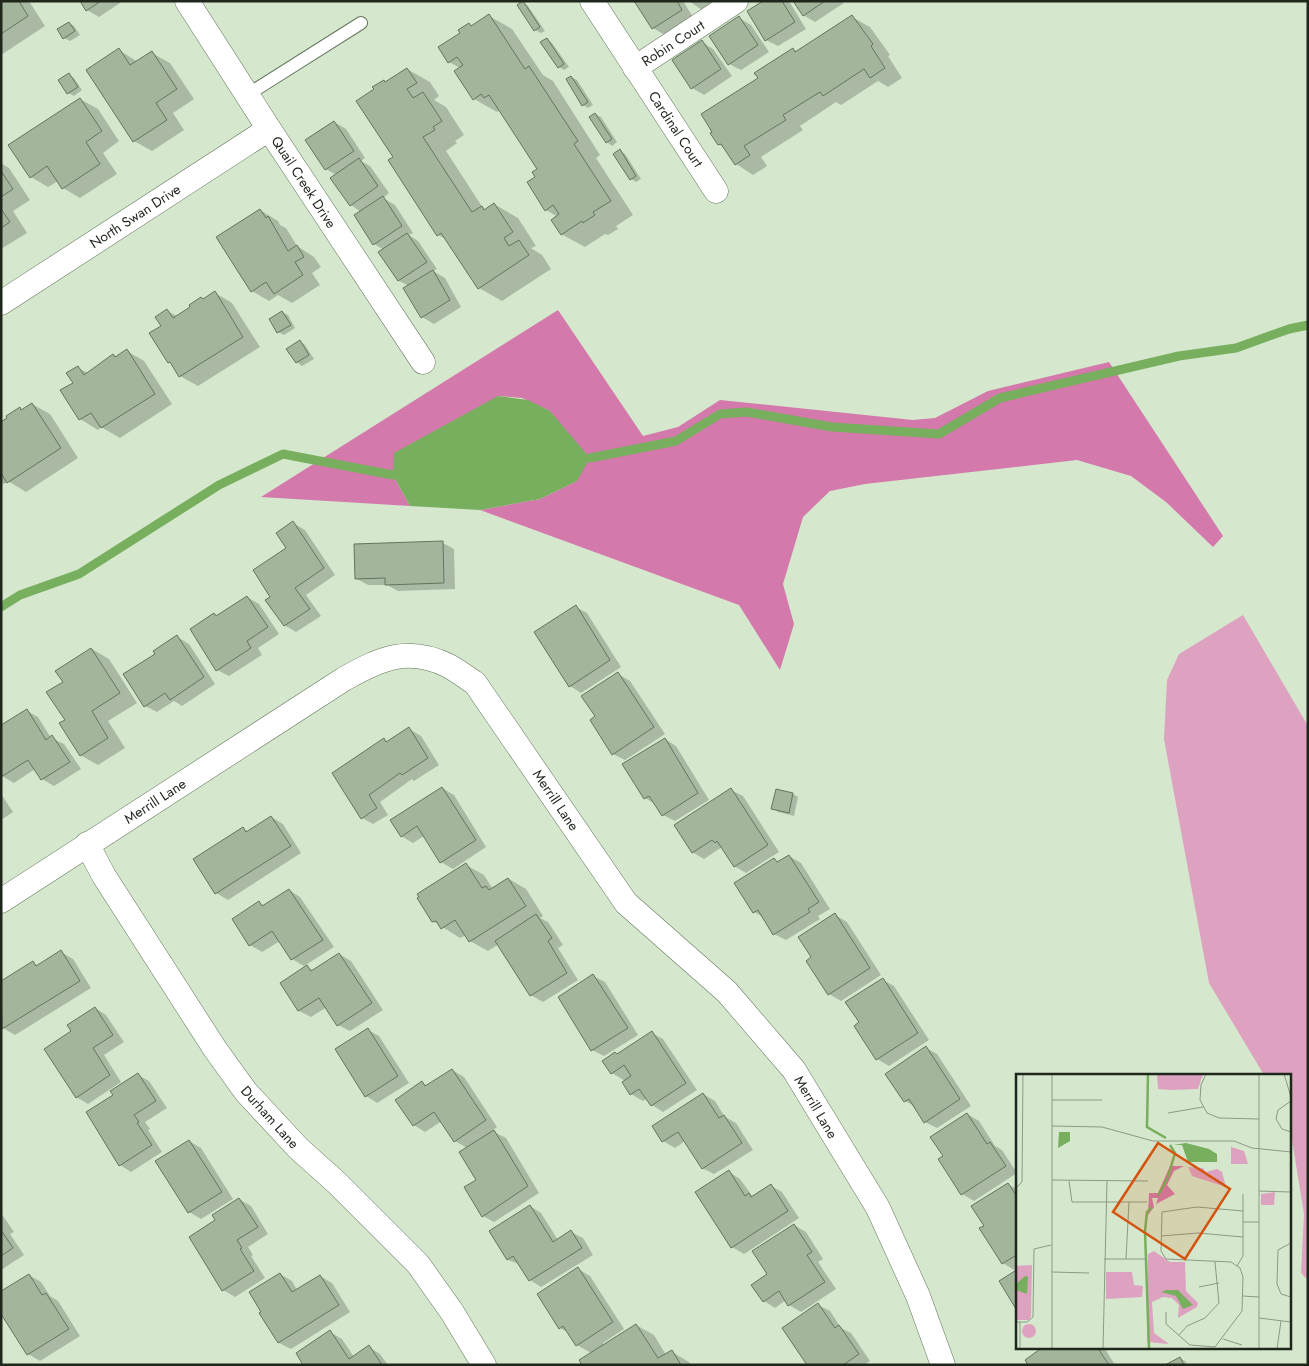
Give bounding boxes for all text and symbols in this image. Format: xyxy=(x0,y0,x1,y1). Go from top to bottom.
street label: Robin Court xyxy=(638,15,709,71)
street label: Cardinal Court xyxy=(644,87,708,171)
street label: Quail Creek Drive xyxy=(267,132,341,232)
street label: North Swan Drive xyxy=(86,179,184,253)
street label: Merrill Lane xyxy=(528,765,584,835)
street label: Merrill Lane xyxy=(120,774,190,828)
street label: Merrill Lane xyxy=(789,1072,843,1142)
inset map xyxy=(1016,1074,1292,1348)
street label: Durham Lane xyxy=(236,1081,304,1153)

